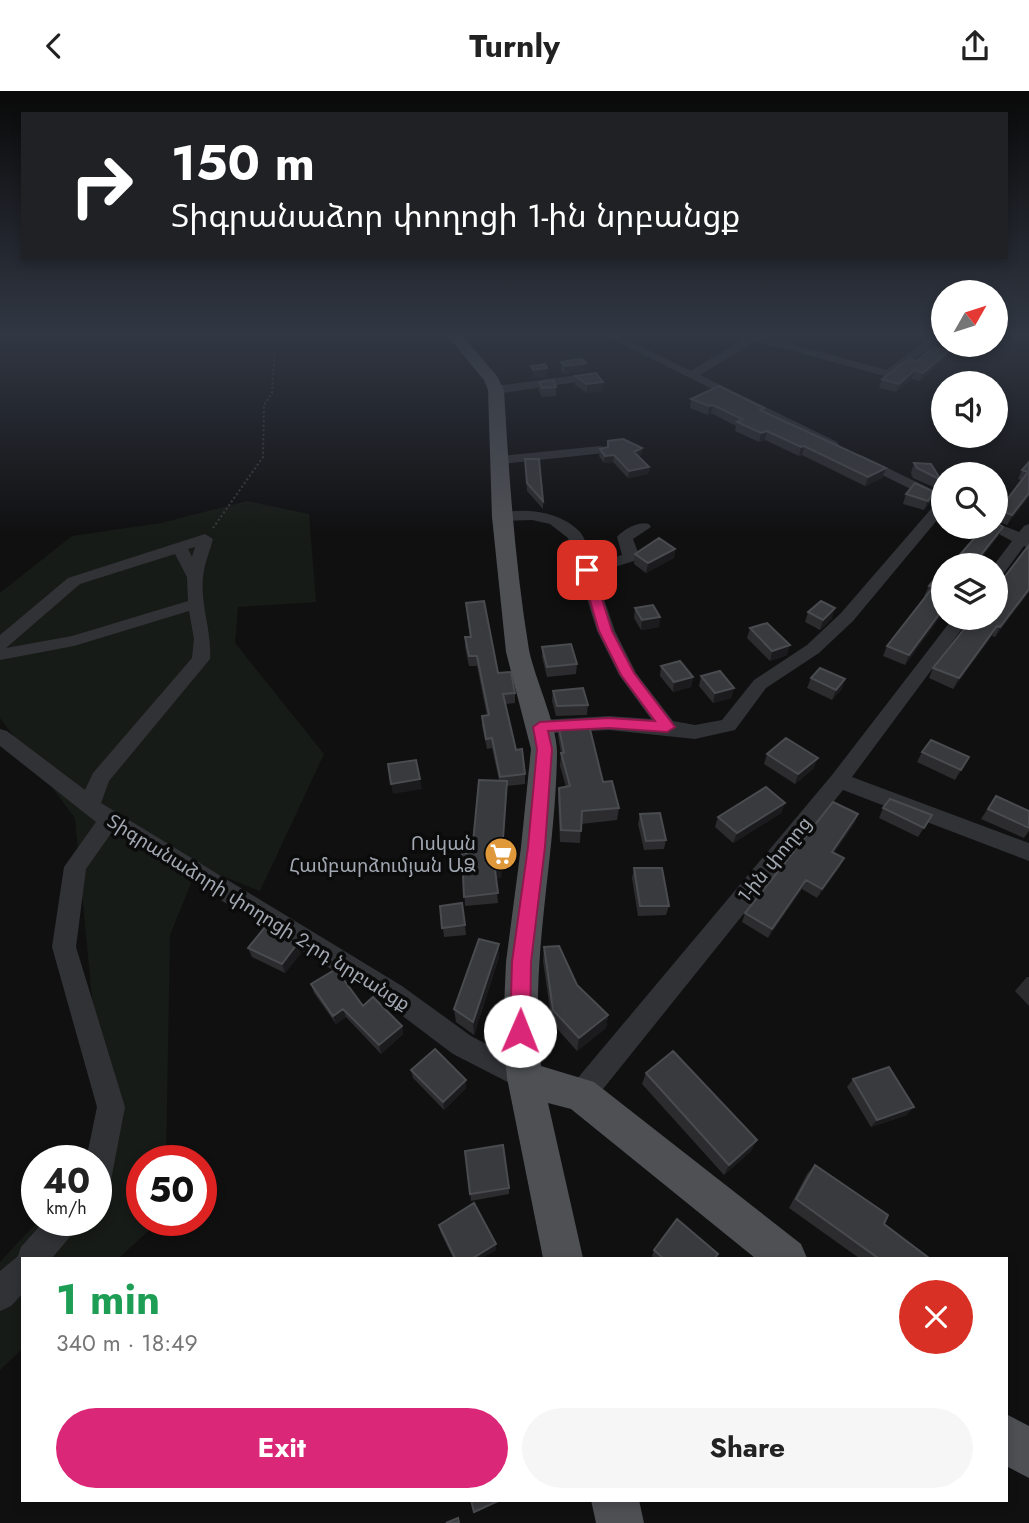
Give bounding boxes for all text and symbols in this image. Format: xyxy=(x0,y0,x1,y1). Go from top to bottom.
text: Turnly xyxy=(469,23,560,69)
icon: back xyxy=(35,27,73,65)
icon: share xyxy=(956,27,994,65)
text: 150 m xyxy=(171,128,315,198)
icon: right xyxy=(56,140,147,231)
text: Տիգրանաձոր փողոցի 1-ին նրբանցք xyxy=(171,193,740,239)
north arrow xyxy=(931,280,1008,357)
map controls xyxy=(931,280,1008,630)
button: sound xyxy=(931,371,1008,448)
button: search xyxy=(931,462,1008,539)
pin xyxy=(557,540,617,600)
icon: arrive xyxy=(568,551,606,589)
button: layers xyxy=(931,553,1008,630)
street label: Տիգրանաձորի փողոցի 2-րդ նրբանցք xyxy=(102,808,415,1017)
street label: 1-ին փողոց xyxy=(731,811,817,908)
place label: Ոսկան Համբարձումյան ԱՁ xyxy=(289,830,476,879)
supermarket icon: Ոսկան Համբարձումյան ԱՁ xyxy=(482,835,520,873)
position arrow xyxy=(483,994,557,1068)
speed limit sign: 50 xyxy=(126,1145,217,1236)
text: 40 xyxy=(43,1156,90,1206)
text: km/h xyxy=(46,1195,87,1221)
text: 1 min xyxy=(56,1269,160,1330)
button: close xyxy=(899,1280,973,1354)
text: 340 m · 18:49 xyxy=(56,1326,198,1360)
button: Exit xyxy=(56,1408,508,1488)
button: Share xyxy=(522,1408,973,1488)

